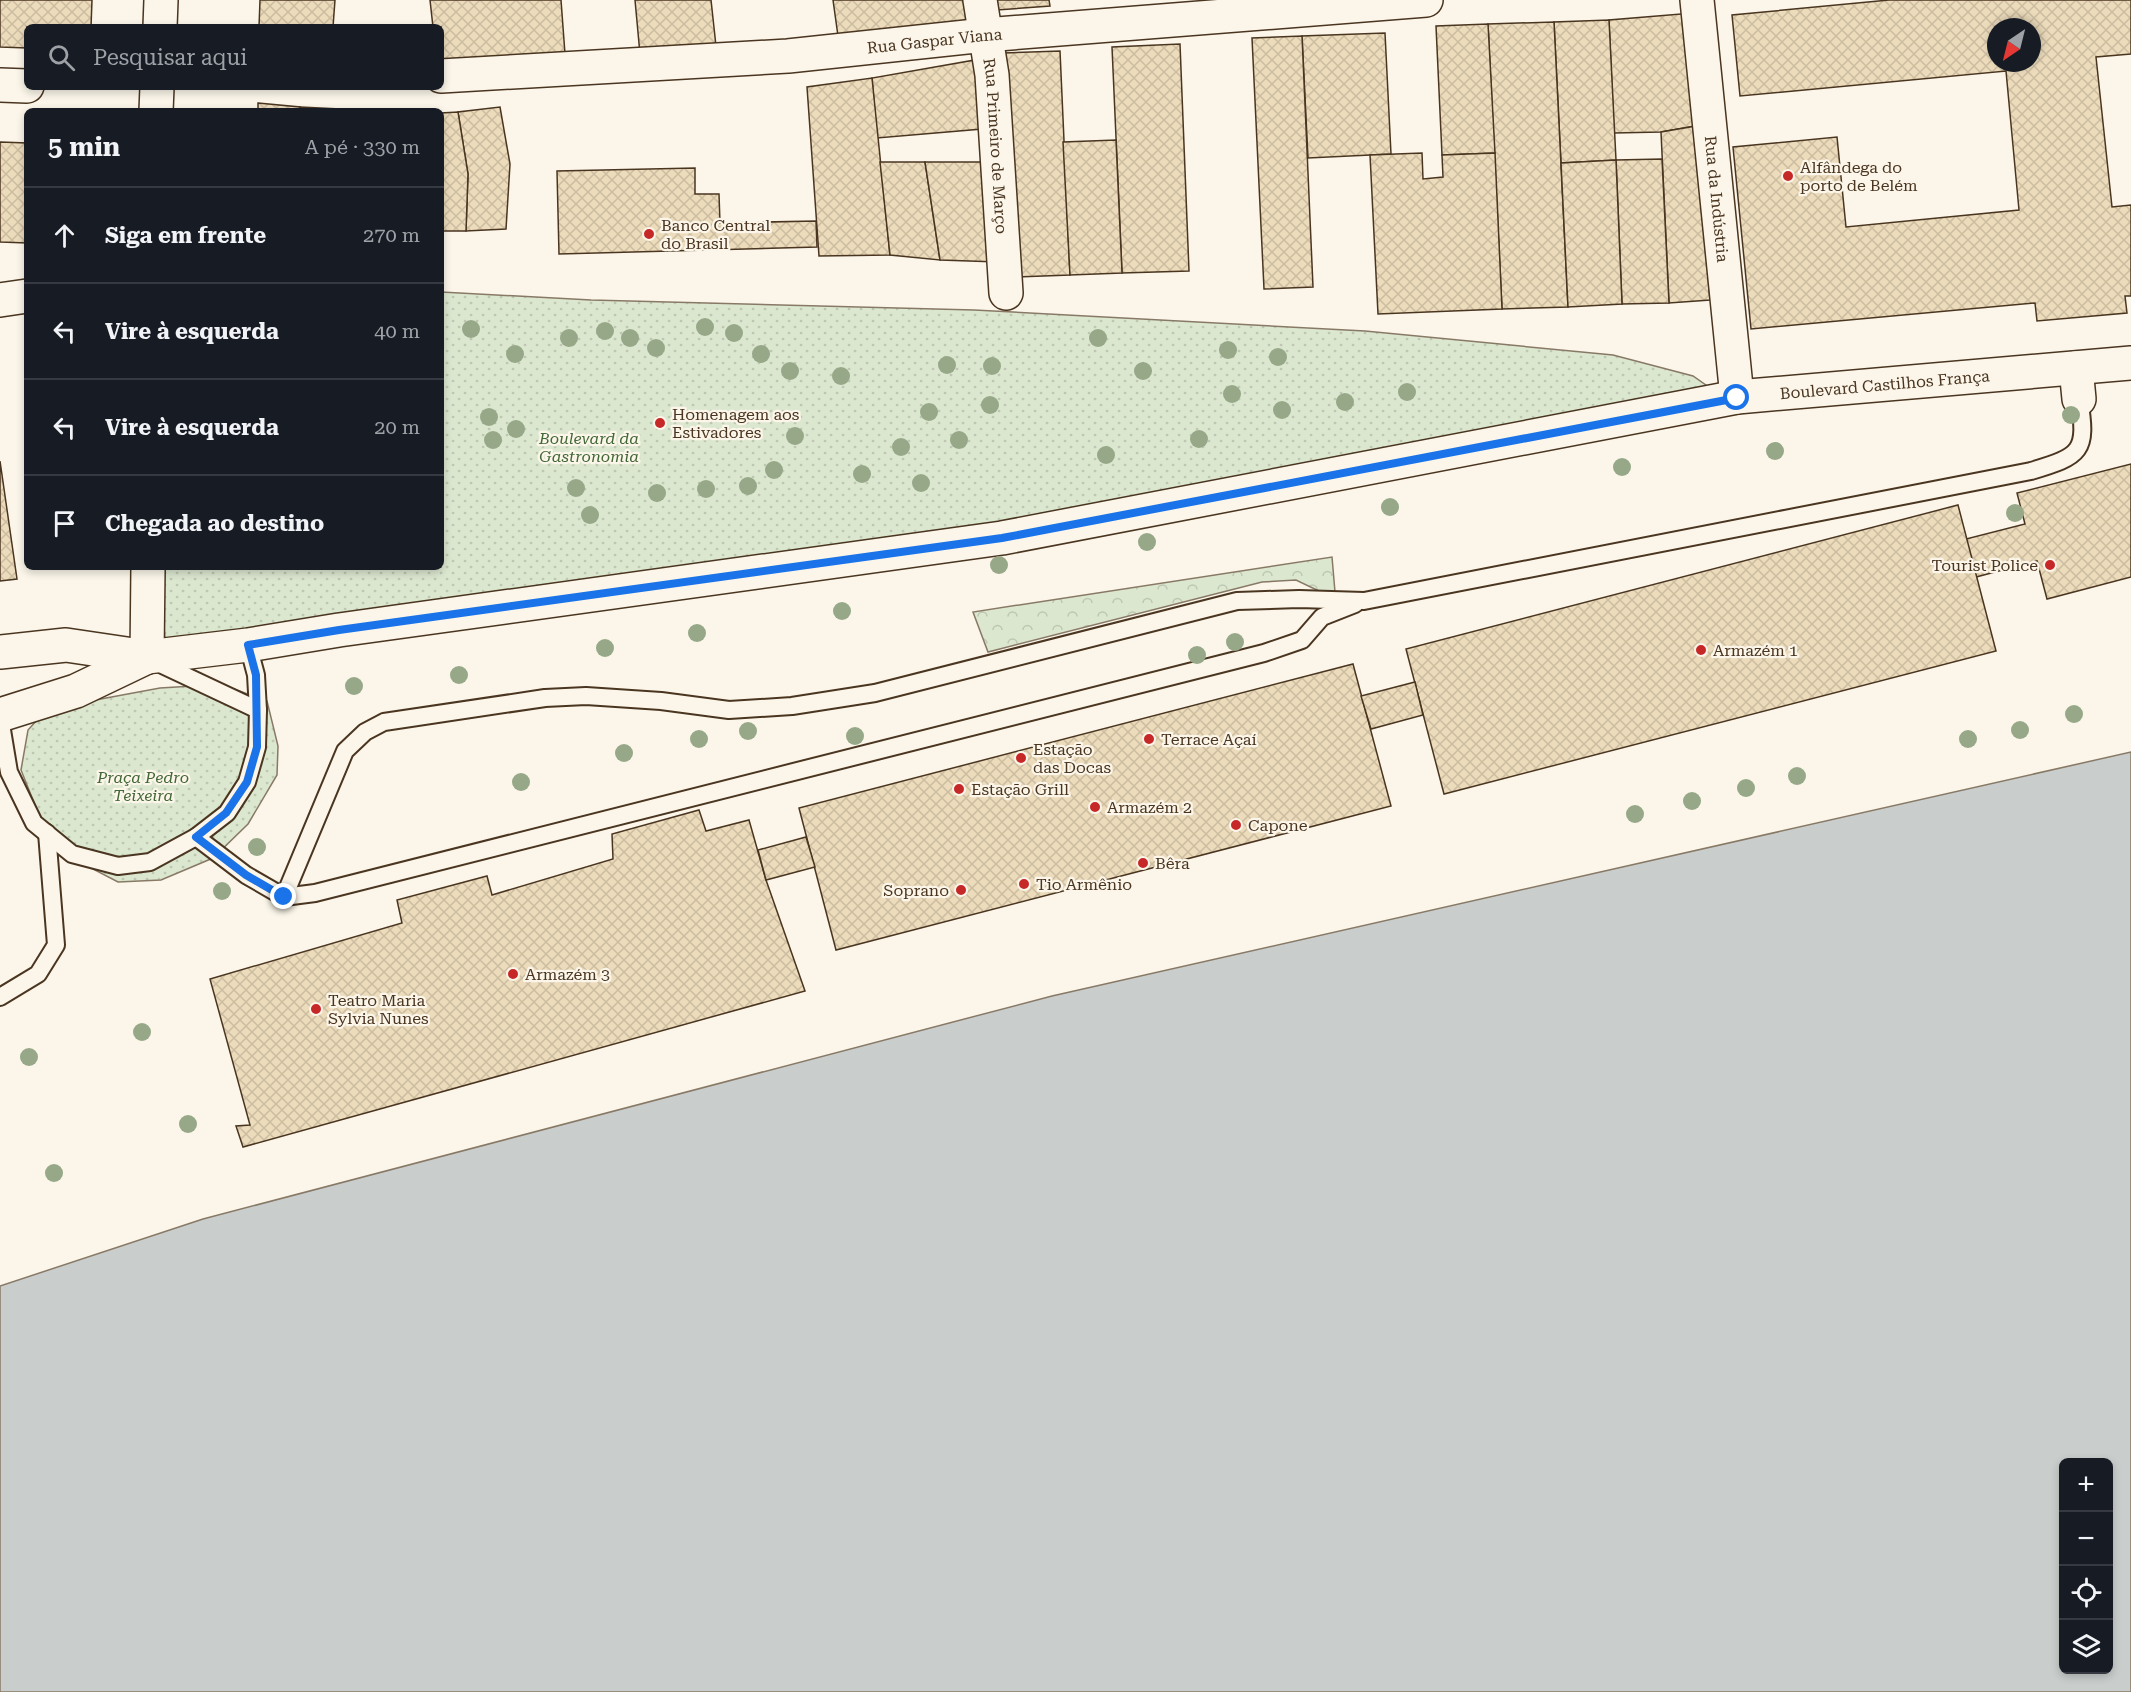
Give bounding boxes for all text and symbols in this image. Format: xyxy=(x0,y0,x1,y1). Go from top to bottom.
north arrow xyxy=(1987,18,2041,72)
search box xyxy=(24,24,444,90)
street label: Rua Gaspar Viana xyxy=(866,25,1003,58)
icon: search xyxy=(45,41,78,74)
text: Pesquisar aqui xyxy=(93,45,247,70)
street label: Rua Primeiro de Março xyxy=(979,57,1011,235)
text: 5 min xyxy=(48,132,120,162)
text: A pé · 330 m xyxy=(305,135,420,159)
street label: Rua da Indústria xyxy=(1701,135,1732,264)
place label: Alfândega do porto de Belém xyxy=(1800,158,1918,195)
marker: Alfândega do porto de Belém xyxy=(1781,169,1795,183)
place label: Banco Central do Brasil xyxy=(661,216,770,253)
icon: ahead xyxy=(48,219,81,252)
text: Siga em frente xyxy=(105,223,266,248)
text: 270 m xyxy=(363,223,420,247)
marker: Banco Central do Brasil xyxy=(642,227,656,241)
icon: left xyxy=(48,315,81,348)
text: Vire à esquerda xyxy=(105,319,279,344)
text: 40 m xyxy=(374,319,420,343)
street label: Boulevard Castilhos França xyxy=(1779,366,1991,403)
route start xyxy=(1723,384,1749,410)
place label: Homenagem aos Estivadores xyxy=(672,405,800,442)
icon: left xyxy=(48,411,81,444)
text: Vire à esquerda xyxy=(105,415,279,440)
text: 20 m xyxy=(374,415,420,439)
marker: Homenagem aos Estivadores xyxy=(653,416,667,430)
park label: Boulevard da Gastronomia xyxy=(538,429,639,466)
icon: arrive xyxy=(48,507,81,540)
text: Chegada ao destino xyxy=(105,511,324,536)
place label: Tourist Police xyxy=(1932,556,2038,575)
marker: Tourist Police xyxy=(2043,558,2057,572)
place label: Armazém 1 xyxy=(1713,641,1798,660)
marker: Armazém 1 xyxy=(1694,643,1708,657)
place label: Terrace Açaí xyxy=(1161,730,1257,749)
marker: Terrace Açaí xyxy=(1142,732,1156,746)
place label: Estação das Docas xyxy=(1033,740,1111,777)
marker: Estação das Docas xyxy=(1014,751,1028,765)
park label: Praça Pedro Teixeira xyxy=(96,768,189,805)
place label: Estação Grill xyxy=(971,780,1069,799)
marker: Estação Grill xyxy=(952,782,966,796)
place label: Armazém 2 xyxy=(1107,798,1192,817)
marker: Armazém 2 xyxy=(1088,800,1102,814)
place label: Capone xyxy=(1248,816,1308,835)
marker: Capone xyxy=(1229,818,1243,832)
place label: Bêra xyxy=(1155,854,1190,873)
marker: Bêra xyxy=(1136,856,1150,870)
place label: Tio Armênio xyxy=(1036,875,1132,894)
marker: Tio Armênio xyxy=(1017,877,1031,891)
place label: Soprano xyxy=(883,881,949,900)
route end xyxy=(270,883,296,909)
marker: Soprano xyxy=(954,883,968,897)
place label: Armazém 3 xyxy=(525,965,610,984)
marker: Armazém 3 xyxy=(506,967,520,981)
place label: Teatro Maria Sylvia Nunes xyxy=(328,991,429,1028)
marker: Teatro Maria Sylvia Nunes xyxy=(309,1002,323,1016)
map controls xyxy=(2059,1458,2113,1674)
button: + xyxy=(2059,1458,2113,1512)
button: − xyxy=(2059,1512,2113,1566)
button: locate xyxy=(2059,1566,2113,1620)
button: layers xyxy=(2059,1620,2113,1674)

